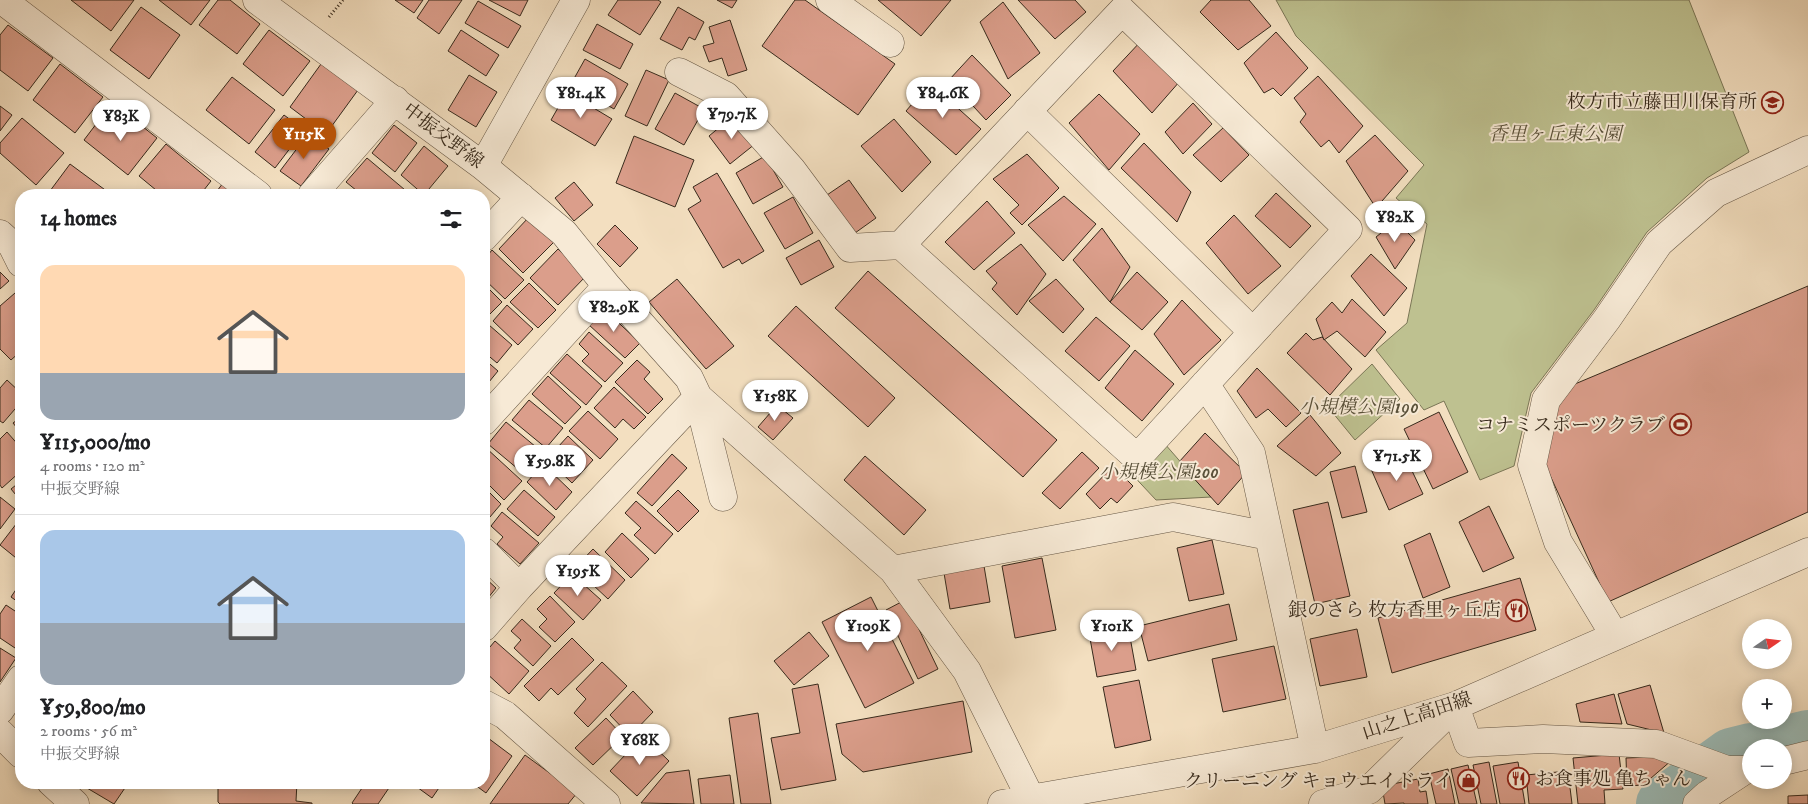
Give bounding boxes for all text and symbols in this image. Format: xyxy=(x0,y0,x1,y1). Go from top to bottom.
pin: ¥81.4K xyxy=(540,76,622,119)
pin: ¥84.6K xyxy=(902,76,984,119)
text: ¥81.4K xyxy=(556,83,606,103)
text: ¥84.6K xyxy=(917,83,969,103)
school or university icon: 枚方市立藤田川保育所 xyxy=(1761,90,1785,114)
place label: 枚方市立藤田川保育所 xyxy=(1567,91,1757,114)
street label: 中振交野線 xyxy=(398,98,488,174)
pin: ¥79.7K xyxy=(691,98,773,140)
pin: ¥83K xyxy=(91,100,151,142)
text: ¥79.7K xyxy=(707,104,757,124)
text: ¥83K xyxy=(103,106,139,126)
pin: ¥115K xyxy=(269,118,339,160)
park label: 香里ヶ丘東公園 xyxy=(1488,123,1624,146)
text: ¥115K xyxy=(283,124,325,144)
pin: ¥82K xyxy=(1365,200,1425,243)
icon: filters xyxy=(437,205,465,233)
text: 14 homes xyxy=(40,206,117,232)
text: ¥82K xyxy=(1376,207,1414,227)
pin: ¥82.9K xyxy=(573,290,655,333)
icon: home xyxy=(208,297,298,387)
text: ¥82.9K xyxy=(589,297,639,317)
pin: ¥158K xyxy=(740,380,810,422)
text: ¥158K xyxy=(753,386,797,406)
park label: 小規模公園190 xyxy=(1299,396,1419,419)
sports icon: コナミスポーツクラブ xyxy=(1669,413,1693,437)
place label: コナミスポーツクラブ xyxy=(1476,414,1665,437)
text: ¥115,000/mo xyxy=(40,430,150,456)
pin: ¥71.5K xyxy=(1356,440,1438,482)
pin: ¥59.8K xyxy=(509,444,591,487)
text: ¥71.5K xyxy=(1373,446,1421,466)
text: ¥59.8K xyxy=(525,451,575,471)
text: 4 rooms · 120 m² xyxy=(40,456,145,476)
park label: 小規模公園200 xyxy=(1099,461,1219,484)
text: 中振交野線 xyxy=(40,479,120,499)
pin: ¥195K xyxy=(543,554,613,597)
text: ¥195K xyxy=(556,561,600,581)
icon: home xyxy=(208,563,298,653)
restaurant icon: 銀のさら 枚方香里ヶ丘店 xyxy=(1505,598,1529,622)
place label: 銀のさら 枚方香里ヶ丘店 xyxy=(1288,599,1501,622)
pin: ¥109K xyxy=(833,610,903,652)
pin: ¥101K xyxy=(1077,610,1147,652)
text: ¥109K xyxy=(846,616,890,636)
text: ¥101K xyxy=(1091,616,1133,636)
north arrow xyxy=(1742,619,1792,669)
map controls xyxy=(1742,619,1792,789)
button: + xyxy=(1742,679,1792,729)
street label: 山之上高田線 xyxy=(1359,687,1475,745)
text: ¥59,800/mo xyxy=(40,695,145,721)
text: 2 rooms · 56 m² xyxy=(40,721,137,741)
pin: ¥68K xyxy=(610,724,670,766)
text: ¥68K xyxy=(621,730,659,750)
button: − xyxy=(1742,739,1792,789)
text: 中振交野線 xyxy=(40,744,120,764)
restaurant icon: お食事処 亀ちゃん xyxy=(1507,767,1531,791)
place label: お食事処 亀ちゃん xyxy=(1535,768,1691,791)
shop icon: クリーニング キョウエイドライ xyxy=(1457,769,1481,793)
place label: クリーニング キョウエイドライ xyxy=(1184,770,1453,793)

